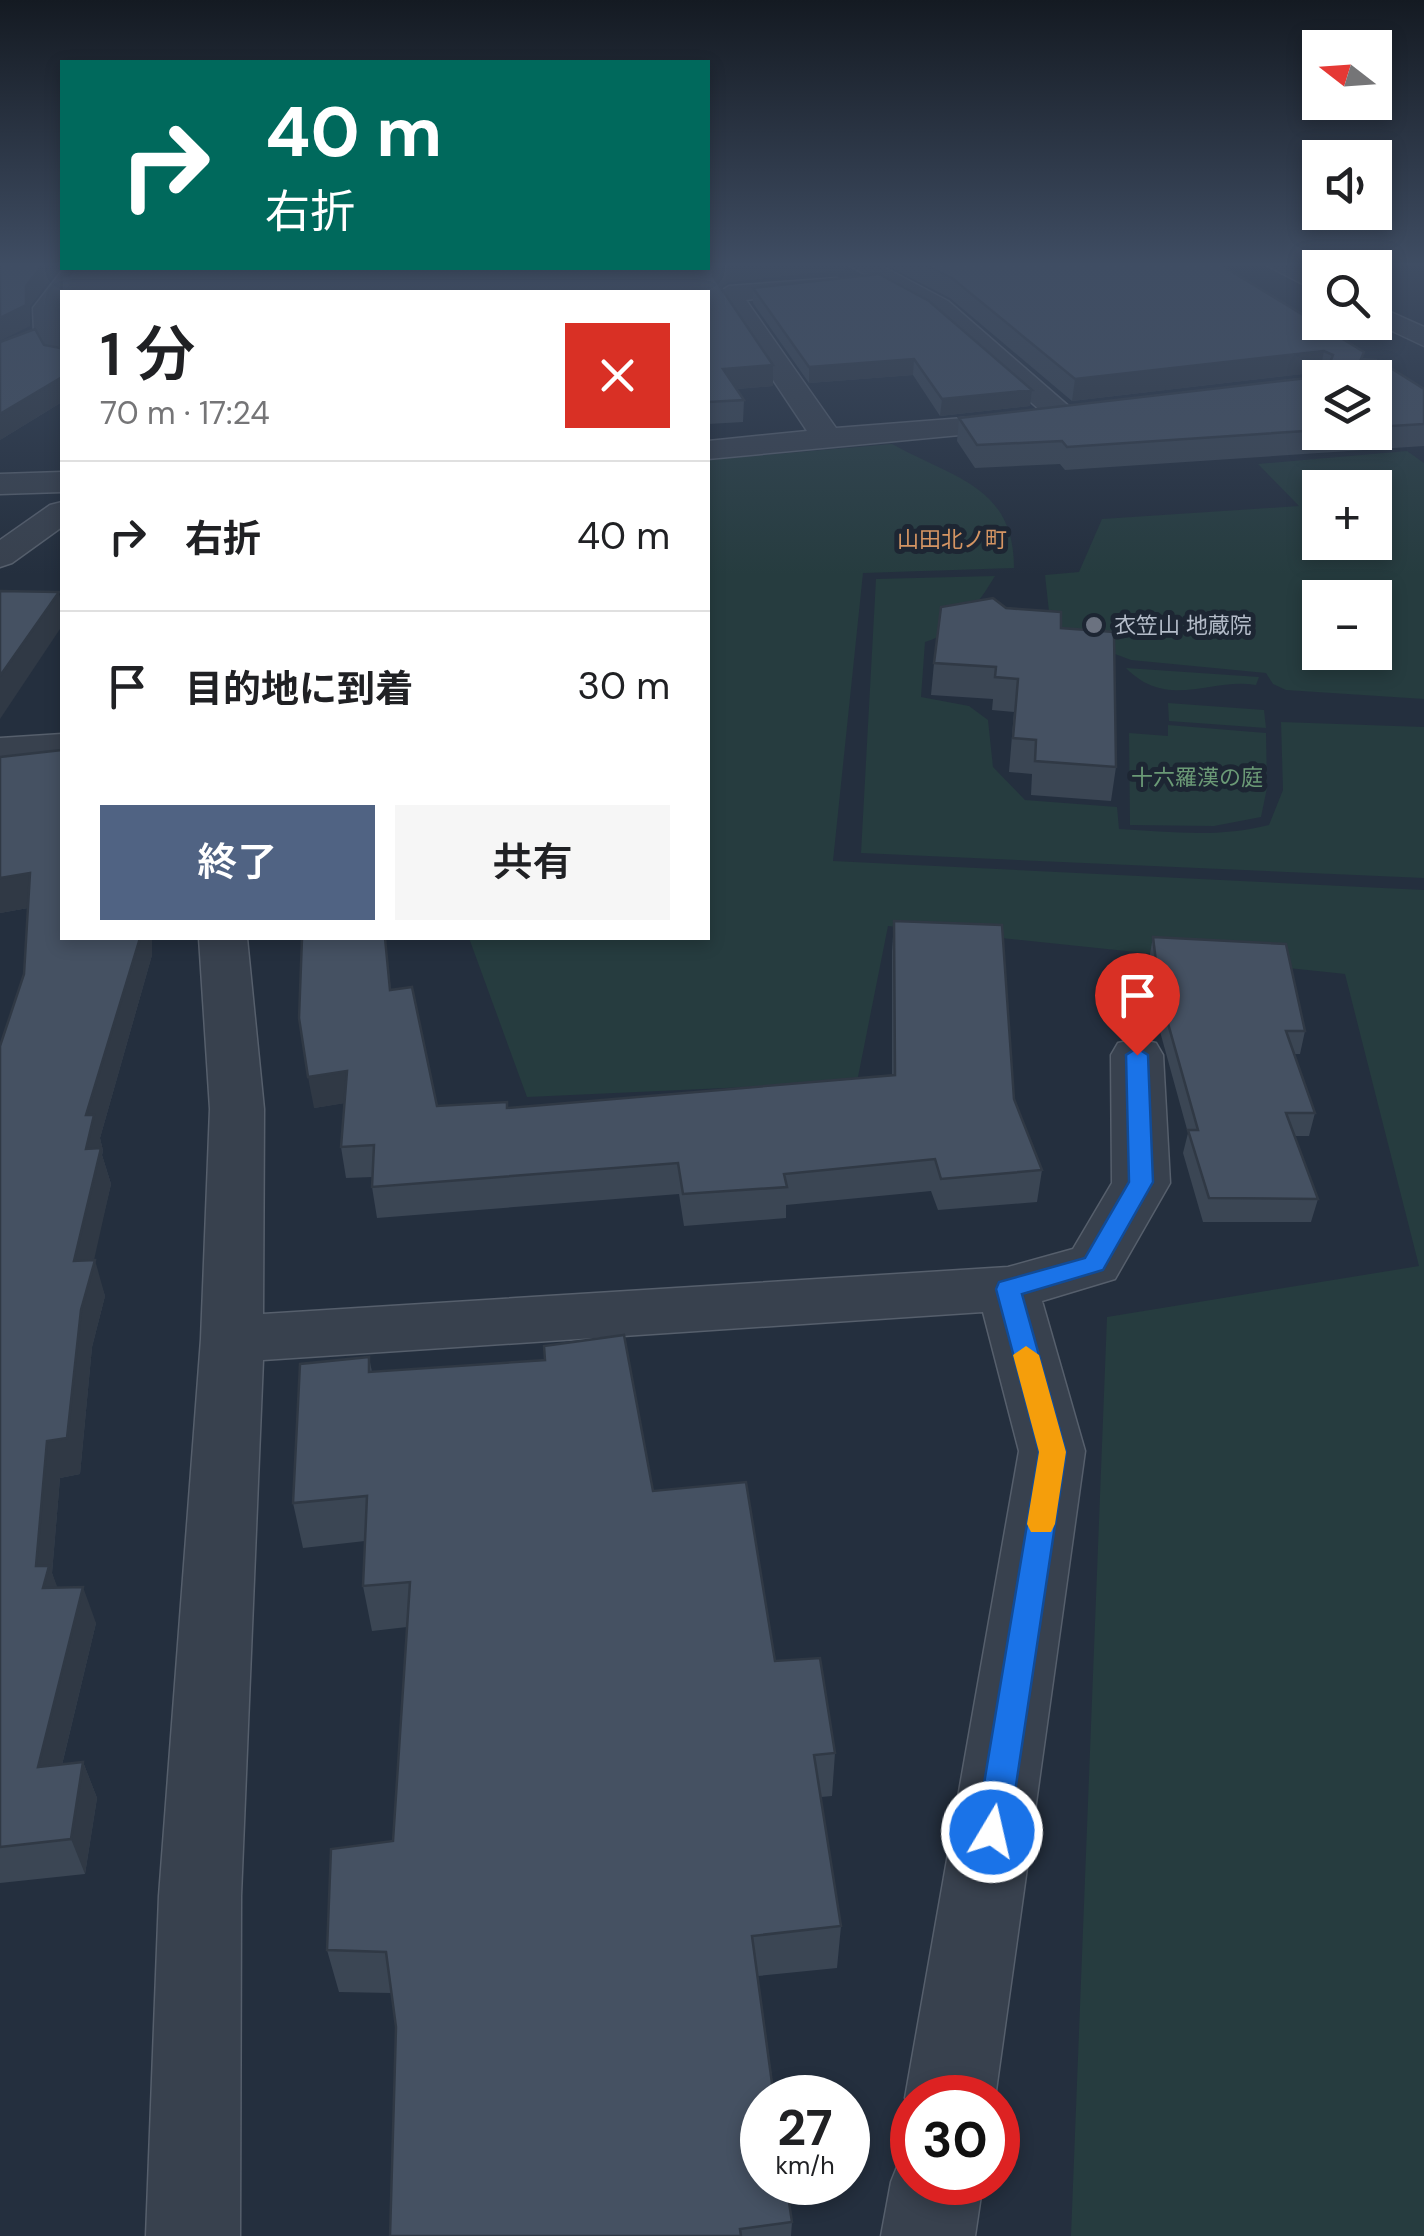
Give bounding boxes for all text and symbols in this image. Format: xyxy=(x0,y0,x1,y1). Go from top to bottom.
north arrow xyxy=(1302,30,1392,120)
map controls xyxy=(1302,30,1392,670)
text: 40 m xyxy=(265,87,442,178)
icon: right xyxy=(100,100,230,230)
button: sound xyxy=(1302,140,1392,230)
text: 右折 xyxy=(265,182,355,241)
button: search xyxy=(1302,250,1392,340)
text: 1 分 xyxy=(100,315,196,394)
button: close xyxy=(565,323,670,428)
button: layers xyxy=(1302,360,1392,450)
text: 70 m · 17:24 xyxy=(100,392,270,434)
button: + xyxy=(1302,470,1392,560)
icon: right xyxy=(100,509,155,564)
text: 40 m xyxy=(577,511,670,561)
text: 右折 xyxy=(185,514,261,564)
district label: 山田北ノ町 xyxy=(897,525,1007,554)
button: − xyxy=(1302,580,1392,670)
place label: 衣笠山 地蔵院 xyxy=(1114,611,1252,640)
marker: 衣笠山 地蔵院 xyxy=(1083,614,1105,636)
icon: arrive xyxy=(100,659,155,714)
text: 30 m xyxy=(578,661,670,711)
text: 目的地に到着 xyxy=(185,664,413,714)
park label: 十六羅漢の庭 xyxy=(1131,763,1263,792)
button: 終了 xyxy=(100,805,375,920)
button: 共有 xyxy=(395,805,670,920)
pin xyxy=(1095,953,1180,1056)
icon: arrive xyxy=(1110,968,1165,1023)
position arrow xyxy=(940,1780,1044,1884)
speed limit sign: 30 xyxy=(890,2075,1020,2205)
text: 27 xyxy=(777,2095,833,2161)
text: km/h xyxy=(775,2149,835,2182)

